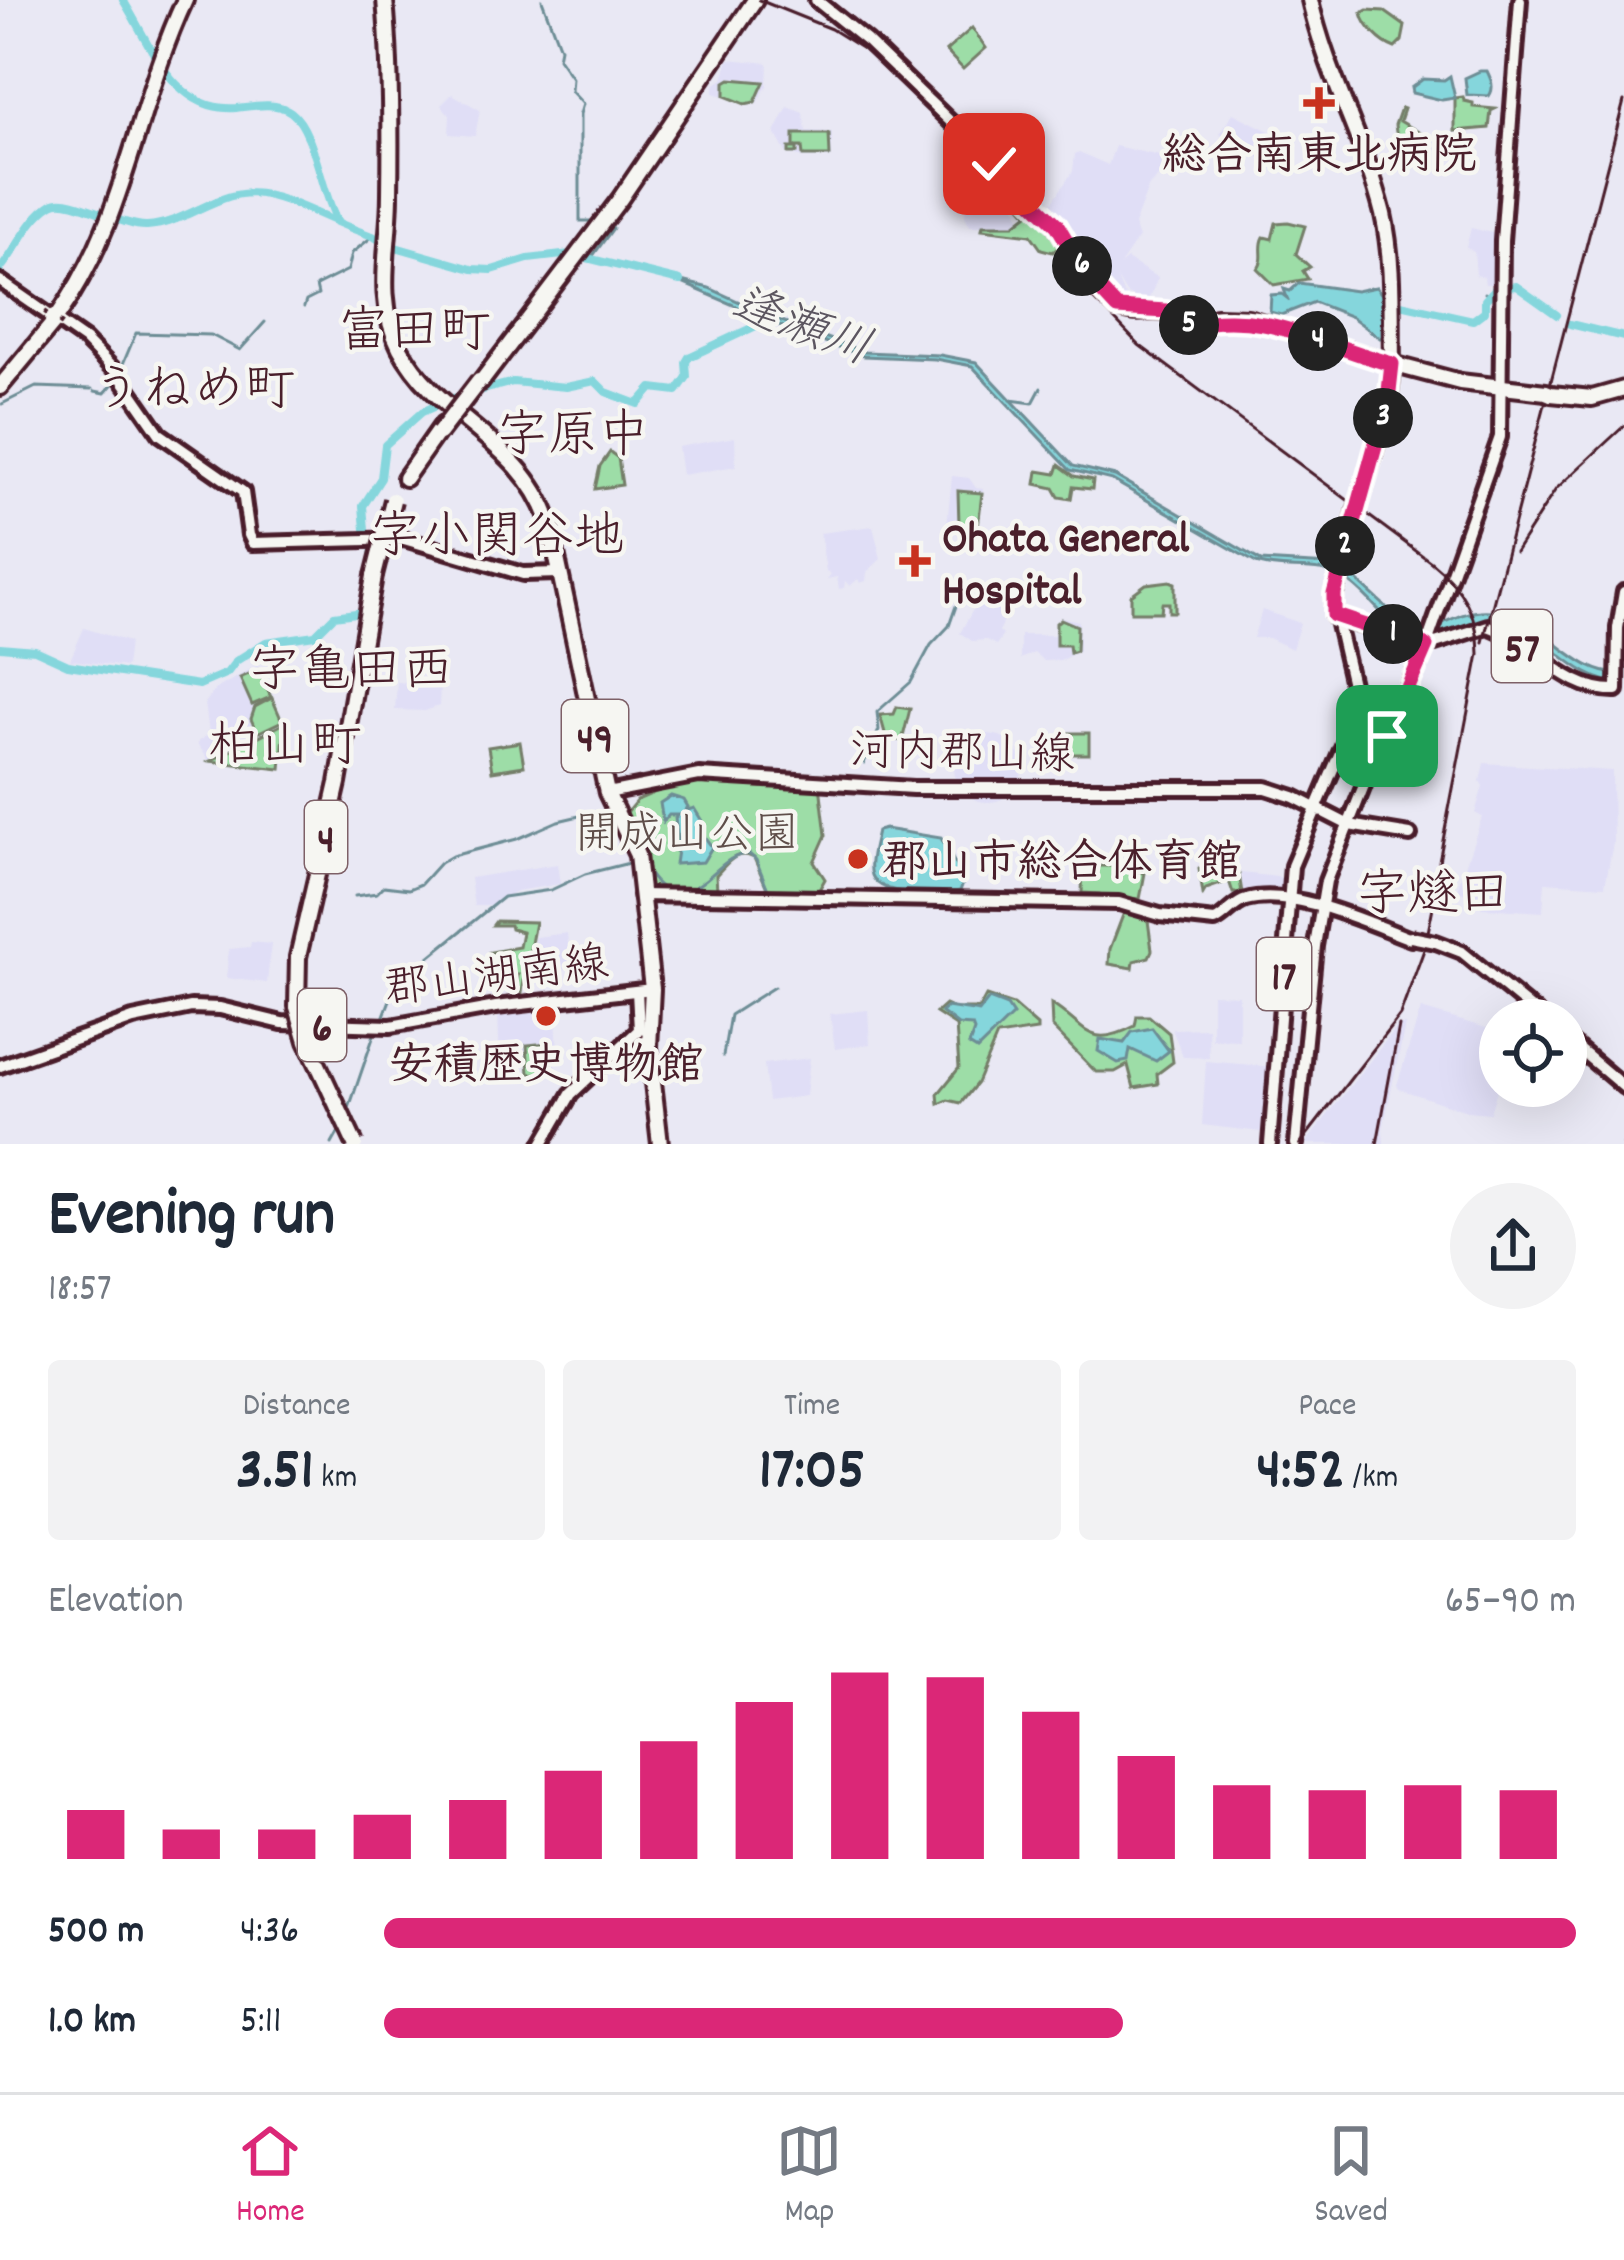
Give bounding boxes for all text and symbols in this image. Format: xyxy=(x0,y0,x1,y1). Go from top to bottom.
marker: 総合南東北病院 xyxy=(1303,87,1335,119)
pin xyxy=(943,113,1045,215)
place label: 総合南東北病院 xyxy=(1161,127,1477,191)
icon: check xyxy=(961,131,1027,197)
pin: 6 xyxy=(1052,236,1112,296)
text: 6 xyxy=(1074,242,1090,289)
water label: 逢瀬川 xyxy=(721,273,880,387)
pin: 5 xyxy=(1159,295,1219,355)
district label: 富田町 xyxy=(337,300,491,372)
text: 5 xyxy=(1181,301,1197,348)
pin: 4 xyxy=(1288,311,1348,371)
text: 4 xyxy=(1311,317,1325,364)
district label: うねめ町 xyxy=(91,358,295,430)
pin: 3 xyxy=(1353,388,1413,448)
text: 3 xyxy=(1376,394,1390,441)
district label: 字原中 xyxy=(496,404,650,476)
district label: 字小関谷地 xyxy=(369,505,625,577)
place label: Ohata General Hospital xyxy=(942,510,1189,626)
pin: 2 xyxy=(1315,516,1375,576)
text: 2 xyxy=(1338,522,1352,569)
marker: Ohata General Hospital xyxy=(899,545,931,577)
pin: 1 xyxy=(1363,604,1423,664)
text: 1 xyxy=(1389,610,1397,657)
road number: 57 xyxy=(1492,610,1552,682)
district label: 字亀田西 xyxy=(249,639,453,711)
pin xyxy=(1336,685,1438,787)
road number: 49 xyxy=(562,700,628,772)
icon: arrive xyxy=(1354,703,1420,769)
district label: 柏山町 xyxy=(208,714,362,786)
street label: 河内郡山線 xyxy=(849,723,1075,791)
road number: 4 xyxy=(305,801,347,873)
park label: 開成山公園 xyxy=(574,806,800,870)
place label: 郡山市総合体育館 xyxy=(882,834,1242,898)
marker: 郡山市総合体育館 xyxy=(845,846,871,872)
district label: 字燧田 xyxy=(1356,863,1510,935)
street label: 郡山湖南線 xyxy=(381,934,612,1025)
road number: 17 xyxy=(1257,938,1311,1010)
road number: 6 xyxy=(298,989,346,1061)
map controls xyxy=(1479,999,1587,1107)
button: locate xyxy=(1479,999,1587,1107)
marker: 安積歴史博物館 xyxy=(533,1003,559,1029)
place label: 安積歴史博物館 xyxy=(388,1037,704,1101)
text: Evening run xyxy=(48,1172,335,1266)
button: share xyxy=(1450,1183,1576,1309)
text: 18:57 xyxy=(48,1264,112,1319)
text: Distance xyxy=(243,1384,350,1431)
text: Time xyxy=(784,1384,840,1431)
text: Pace xyxy=(1298,1384,1356,1431)
text: 3.51 xyxy=(236,1431,314,1517)
text: 17:05 xyxy=(759,1431,865,1517)
text: 4:52 xyxy=(1256,1431,1345,1517)
text: km xyxy=(314,1456,357,1503)
text: /km xyxy=(1345,1456,1398,1503)
text: Elevation xyxy=(48,1576,184,1631)
text: 65–90 m xyxy=(1445,1576,1576,1631)
text: 500 m xyxy=(48,1906,144,1961)
text: 4:36 xyxy=(240,1906,299,1961)
text: 1.0 km xyxy=(48,1996,136,2051)
text: 5:11 xyxy=(240,1996,282,2051)
tab: Home xyxy=(236,2118,305,2237)
tab: Map xyxy=(776,2118,842,2237)
tab: Saved xyxy=(1314,2118,1388,2237)

